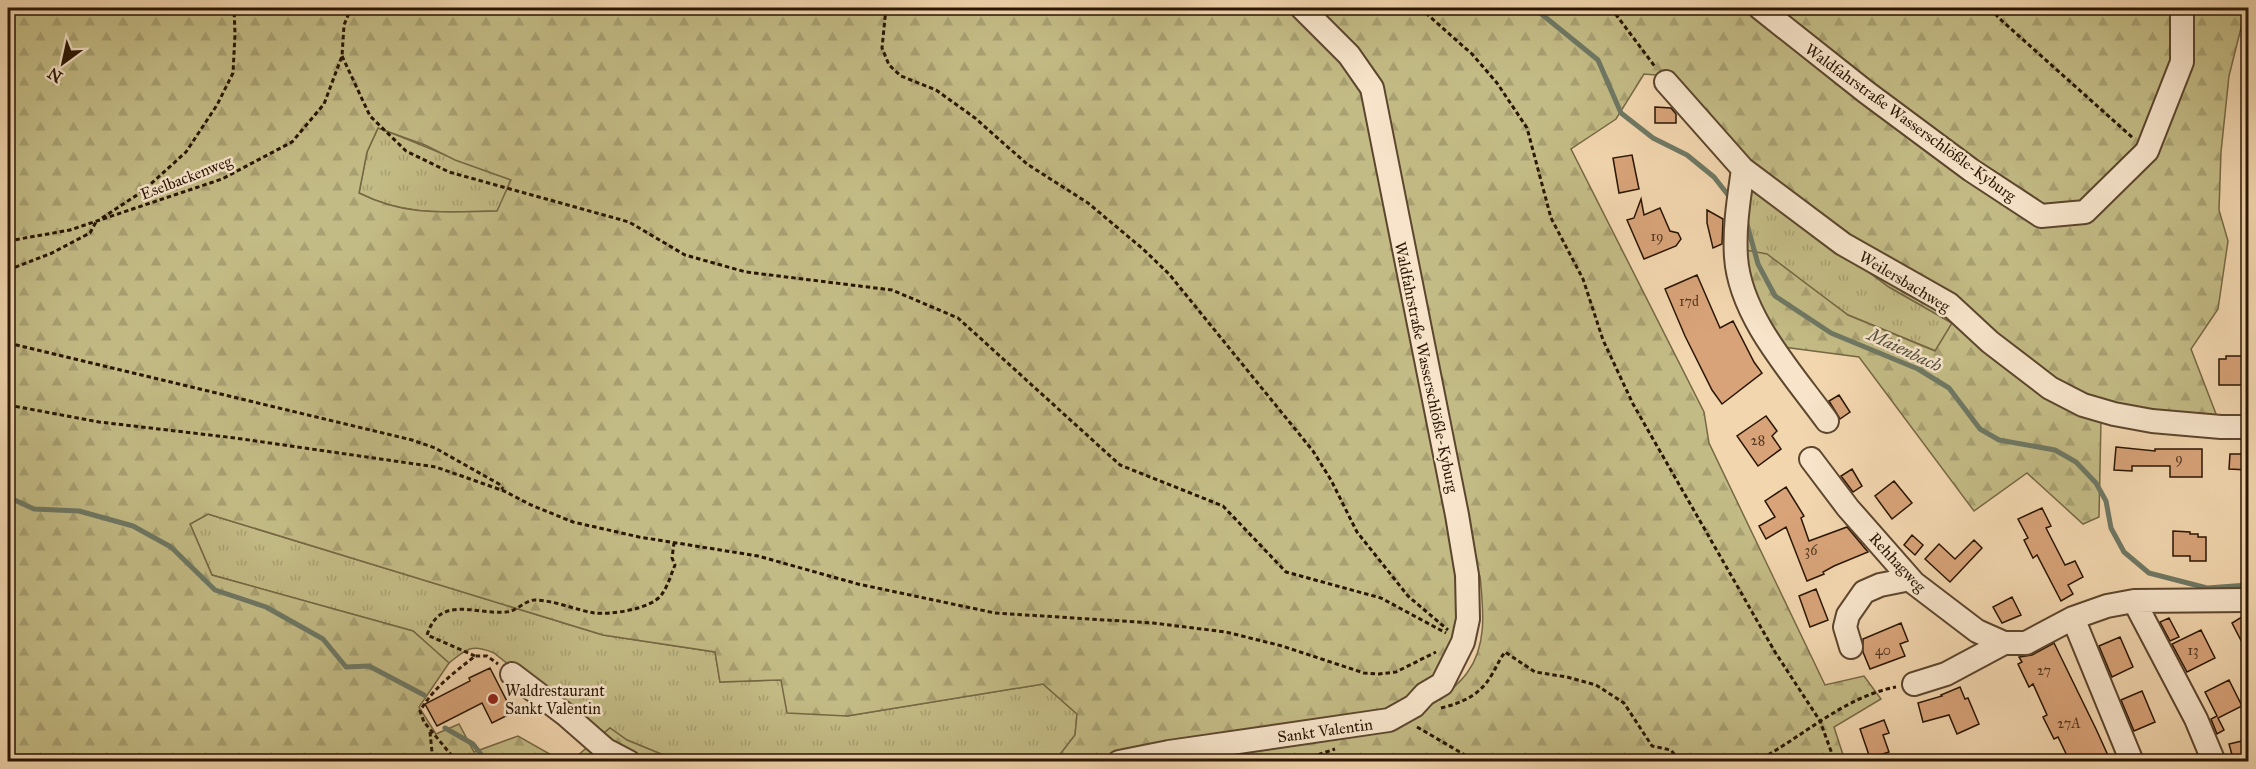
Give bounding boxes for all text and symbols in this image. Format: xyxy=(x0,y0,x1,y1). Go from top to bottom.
north arrow xyxy=(33,33,93,93)
street label: Waldfahrstraße Wasserschlößle-Kyburg xyxy=(1801,39,2020,207)
text: N xyxy=(44,63,66,87)
street label: Eselbackenweg xyxy=(138,151,235,205)
house number: 19 xyxy=(1651,228,1663,245)
street label: Waldfahrstraße Wasserschlößle-Kyburg xyxy=(1390,240,1463,495)
street label: Weilersbachweg xyxy=(1855,247,1954,317)
house number: 17d xyxy=(1679,293,1699,310)
water label: Maienbach xyxy=(1863,322,1946,377)
house number: 28 xyxy=(1751,432,1765,449)
house number: 9 xyxy=(2175,450,2183,467)
street label: Rehhagweg xyxy=(1865,529,1930,597)
house number: 36 xyxy=(1805,542,1818,559)
house number: 40 xyxy=(1875,642,1891,659)
house number: 13 xyxy=(2187,642,2199,659)
house number: 27 xyxy=(2037,662,2051,679)
place label: Waldrestaurant Sankt Valentin xyxy=(505,681,605,718)
marker: Waldrestaurant Sankt Valentin xyxy=(486,692,500,706)
street label: Sankt Valentin xyxy=(1276,714,1374,747)
house number: 27A xyxy=(2057,715,2081,732)

